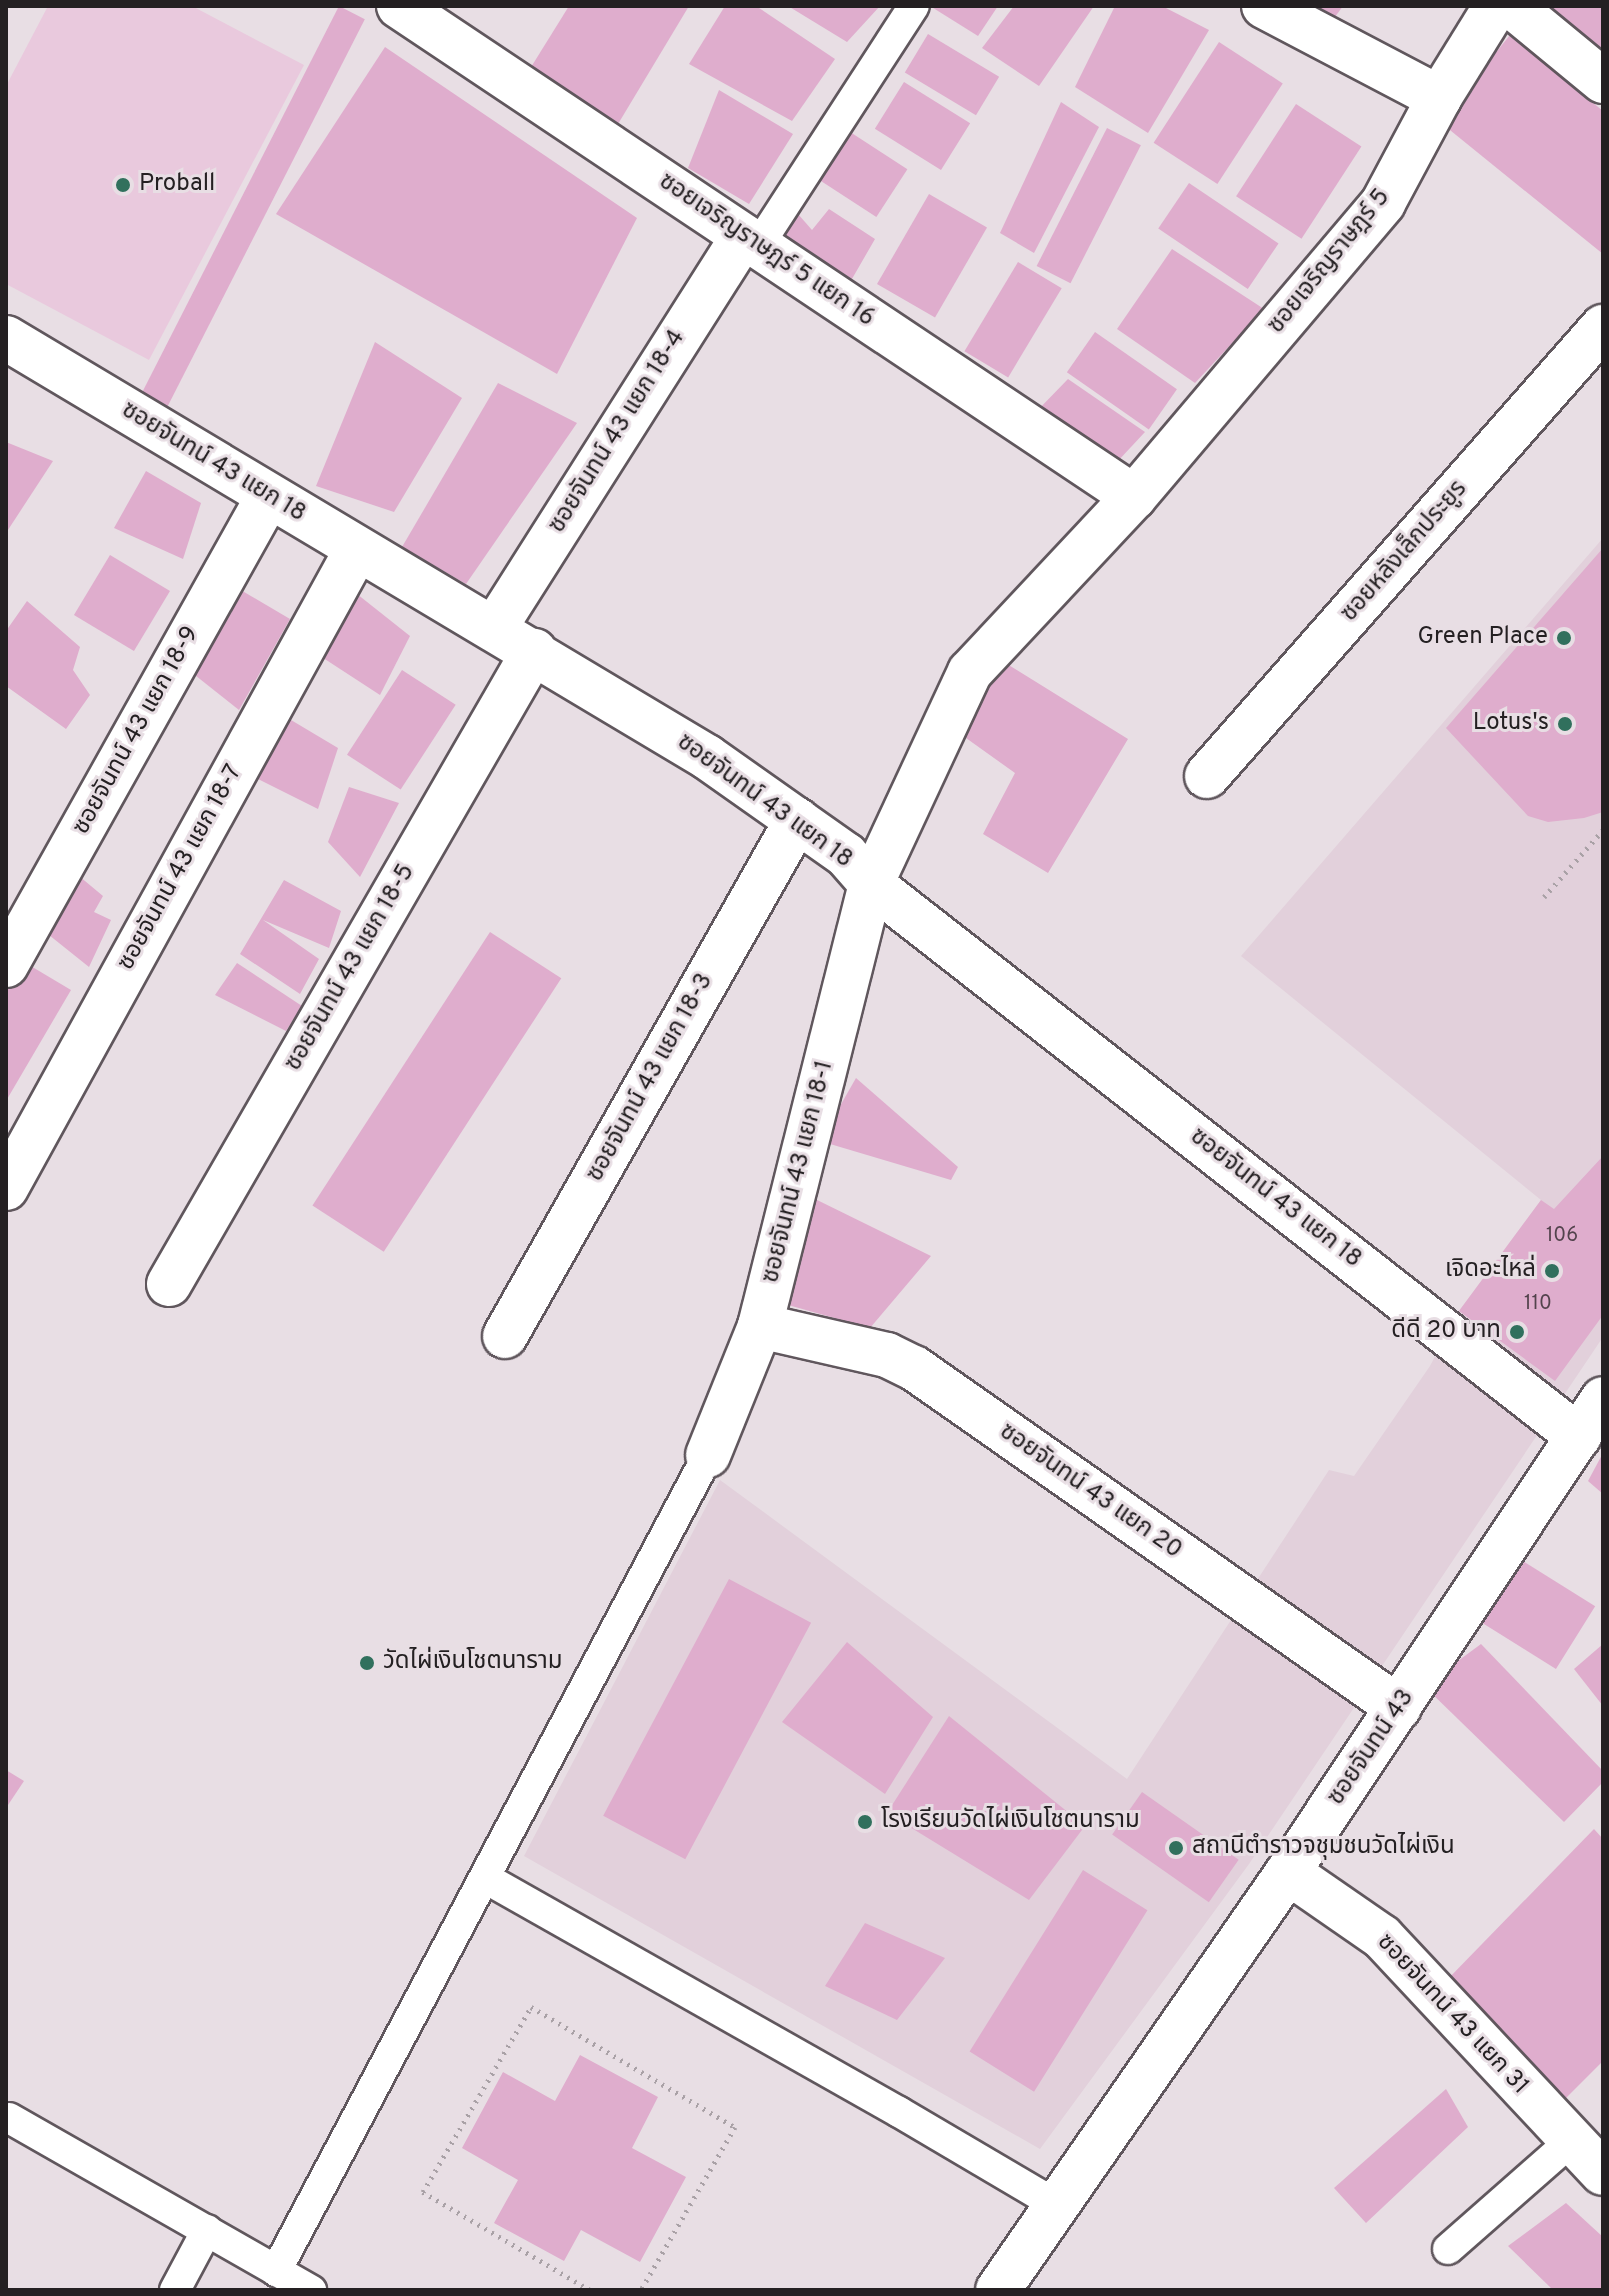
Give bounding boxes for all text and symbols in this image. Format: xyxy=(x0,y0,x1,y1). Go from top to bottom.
street label: ซอยเจริญราษฎร์ 5 แยก 16 xyxy=(653,168,879,334)
place label: Proball xyxy=(139,171,215,199)
marker: Proball xyxy=(114,176,132,194)
street label: ซอยเจริญราษฎร์ 5 xyxy=(1263,184,1397,340)
street label: ซอยจันทน์ 43 แยก 18-4 xyxy=(544,325,692,539)
street label: ซอยจันทน์ 43 แยก 18 xyxy=(116,397,310,529)
street label: ซอยหลังเล็กประยูร xyxy=(1336,476,1474,628)
street label: ซอยจันทน์ 43 แยก 18-9 xyxy=(68,622,206,840)
place label: Green Place xyxy=(1418,624,1548,652)
marker: Green Place xyxy=(1555,629,1573,647)
place label: Lotus's xyxy=(1473,710,1549,738)
marker: Lotus's xyxy=(1556,715,1574,733)
street label: ซอยจันทน์ 43 แยก 18 xyxy=(671,729,857,875)
street label: ซอยจันทน์ 43 แยก 18-7 xyxy=(113,760,249,976)
street label: ซอยจันทน์ 43 แยก 18-5 xyxy=(280,859,422,1077)
street label: ซอยจันทน์ 43 แยก 18-3 xyxy=(582,969,720,1187)
street label: ซอยจันทน์ 43 แยก 18-1 xyxy=(757,1058,841,1286)
street label: ซอยจันทน์ 43 แยก 18 xyxy=(1184,1123,1366,1275)
house number: 106 xyxy=(1546,1224,1578,1248)
place label: เจิดอะไหล่ xyxy=(1445,1257,1536,1285)
marker: เจิดอะไหล่ xyxy=(1543,1262,1561,1280)
house number: 110 xyxy=(1524,1292,1552,1316)
place label: ดีดี 20 บาท xyxy=(1391,1318,1501,1346)
marker: ดีดี 20 บาท xyxy=(1508,1323,1526,1341)
street label: ซอยจันทน์ 43 แยก 20 xyxy=(993,1418,1187,1566)
place label: วัดไผ่เงินโชตนาราม xyxy=(383,1649,562,1677)
marker: วัดไผ่เงินโชตนาราม xyxy=(358,1654,376,1672)
street label: ซอยจันทน์ 43 xyxy=(1323,1685,1421,1811)
place label: โรงเรียนวัดไผ่เงินโชตนาราม xyxy=(881,1808,1140,1836)
marker: โรงเรียนวัดไผ่เงินโชตนาราม xyxy=(856,1813,874,1831)
place label: สถานีตำราวจชุมชนวัดไผ่เงิน xyxy=(1192,1834,1455,1862)
marker: สถานีตำราวจชุมชนวัดไผ่เงิน xyxy=(1167,1839,1185,1857)
street label: ซอยจันทน์ 43 แยก 31 xyxy=(1370,1929,1534,2101)

